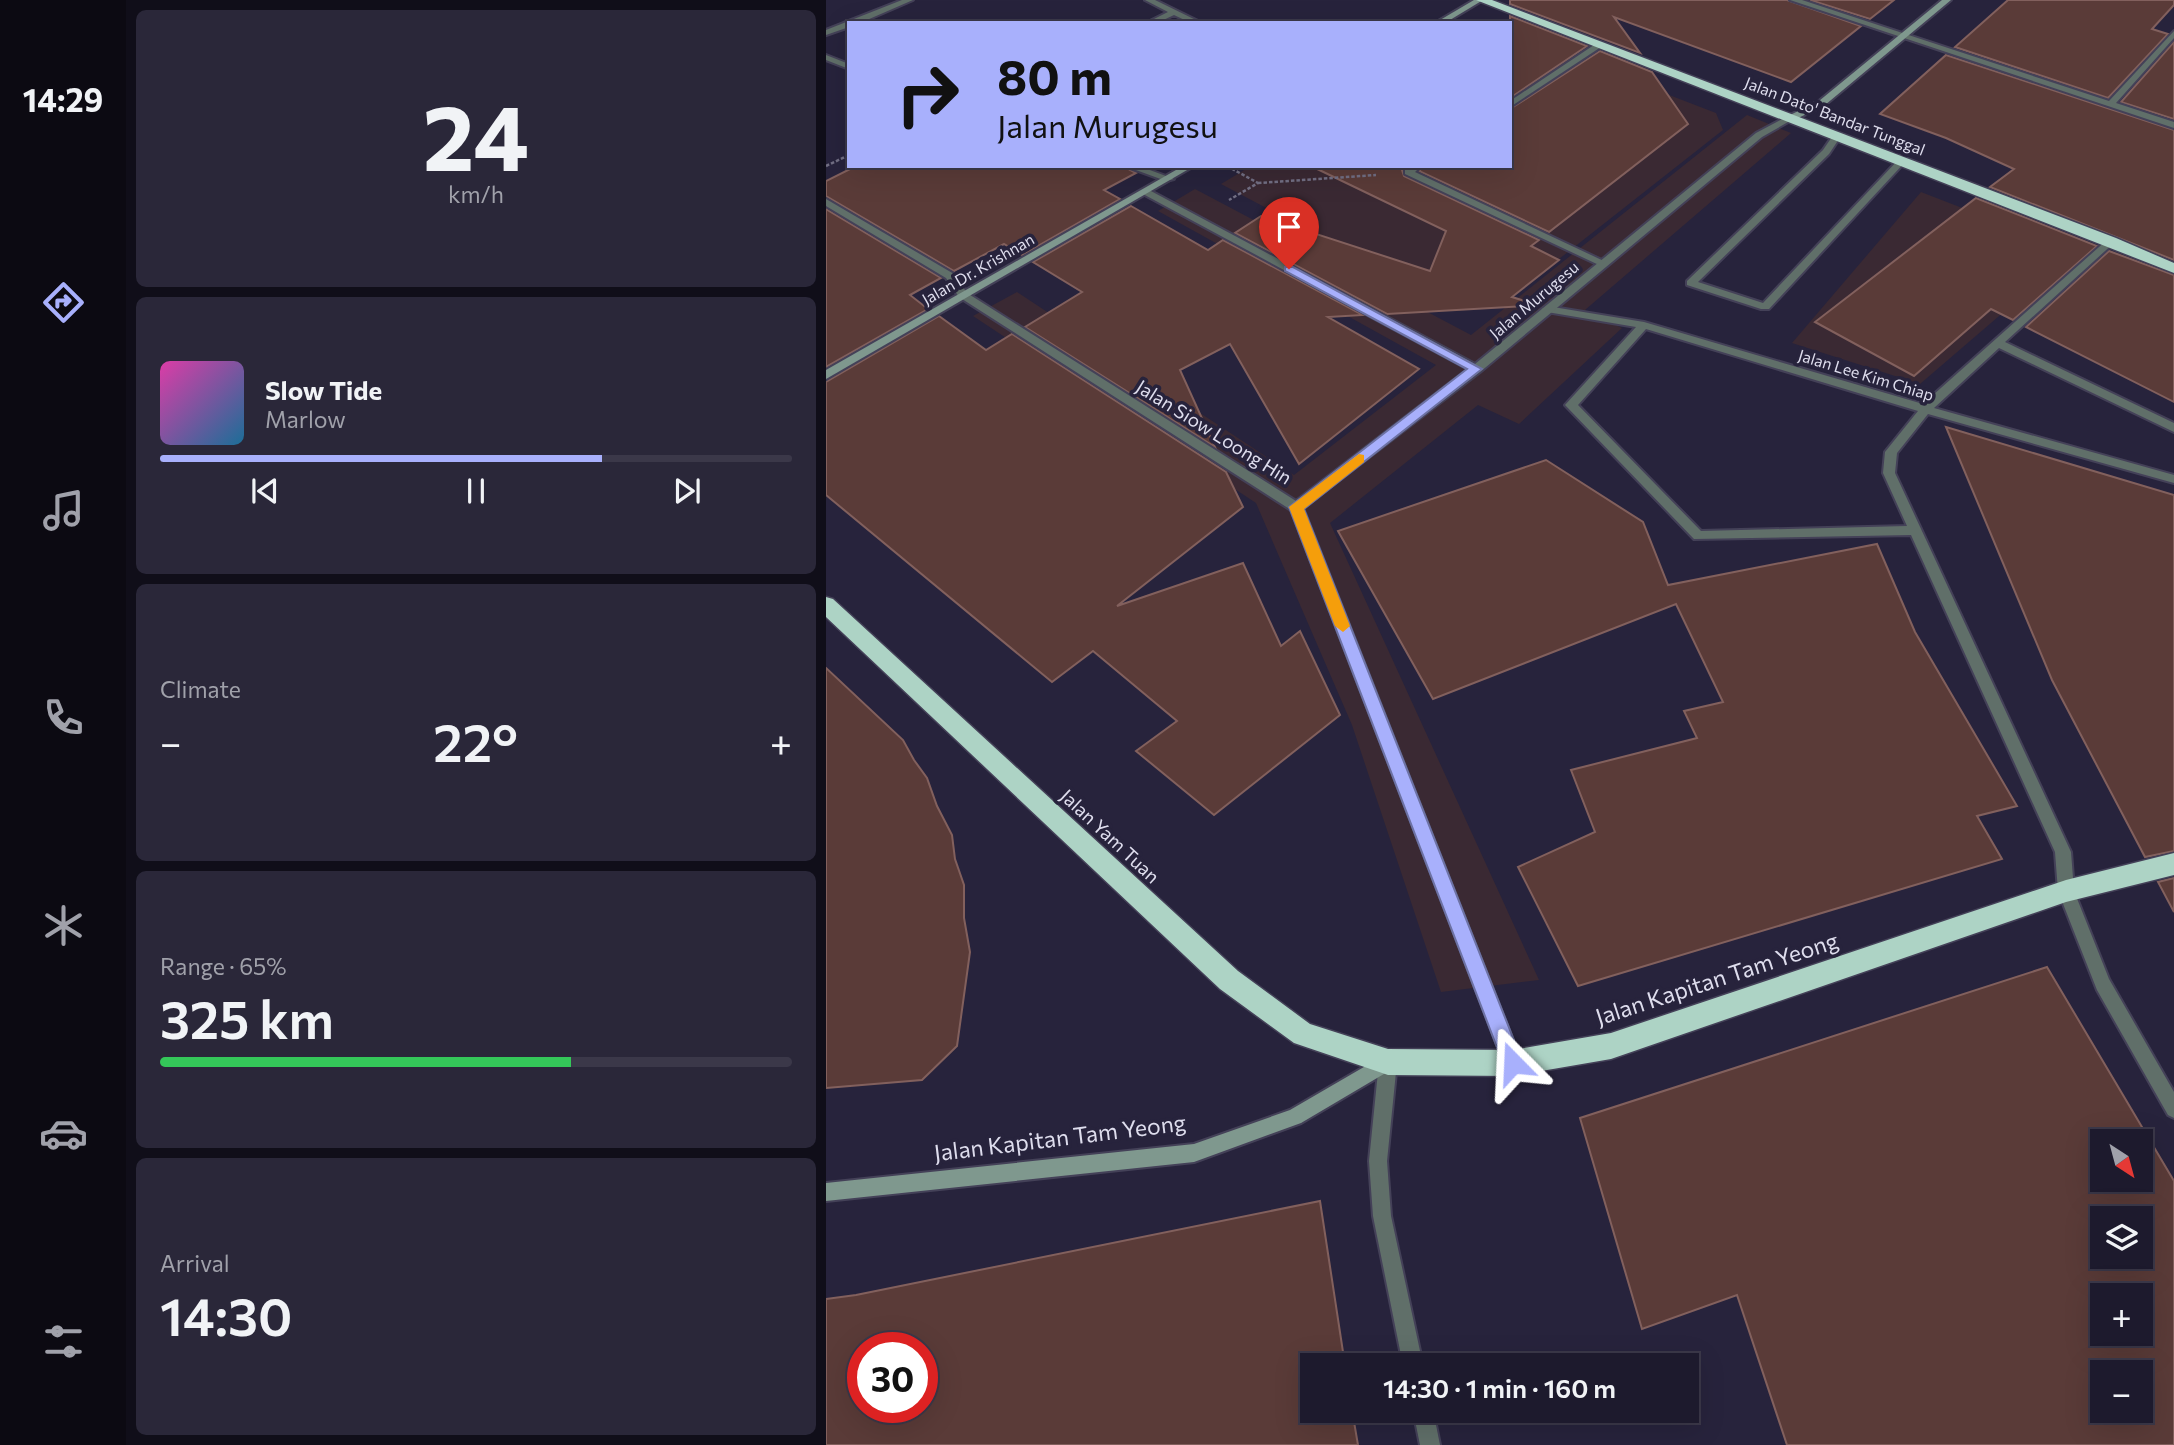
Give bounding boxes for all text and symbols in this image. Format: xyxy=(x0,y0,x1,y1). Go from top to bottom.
text: 80 m xyxy=(997,45,1112,105)
icon: right xyxy=(882,49,973,140)
street label: Jalan Dato' Bandar Tunggal xyxy=(1742,72,1928,159)
text: 24 xyxy=(423,78,529,190)
text: 14:29 xyxy=(23,79,103,119)
text: Jalan Murugesu xyxy=(997,105,1218,145)
text: km/h xyxy=(448,180,504,208)
pin xyxy=(1259,197,1319,269)
icon: arrive xyxy=(1270,208,1308,246)
street label: Jalan Dr. Krishnan xyxy=(918,229,1037,308)
street label: Jalan Murugesu xyxy=(1485,257,1582,342)
icon: directions xyxy=(39,278,88,327)
street label: Jalan Lee Kim Chiap xyxy=(1796,345,1936,404)
text: Slow Tide xyxy=(265,374,382,405)
street label: Jalan Siow Loong Hin xyxy=(1132,374,1296,489)
text: Marlow xyxy=(265,405,346,433)
icon: previous xyxy=(246,472,284,510)
icon: pause xyxy=(457,472,495,510)
icon: next xyxy=(668,472,706,510)
icon: music xyxy=(39,486,88,535)
text: Climate xyxy=(160,675,241,703)
icon: phone xyxy=(39,693,88,742)
text: 22° xyxy=(433,709,518,773)
text: − xyxy=(160,718,182,765)
text: + xyxy=(770,718,792,765)
street label: Jalan Yam Tuan xyxy=(1056,784,1165,888)
icon: climate xyxy=(39,901,88,950)
street label: Jalan Kapitan Tam Yeong xyxy=(1592,926,1842,1031)
text: Range · 65% xyxy=(160,952,287,980)
text: 325 km xyxy=(160,986,334,1050)
position arrow xyxy=(1476,1026,1550,1100)
street label: Jalan Kapitan Tam Yeong xyxy=(932,1108,1188,1166)
icon: car xyxy=(39,1109,88,1158)
north arrow xyxy=(2090,1129,2152,1192)
map controls xyxy=(2090,1129,2153,1423)
button: layers xyxy=(2090,1206,2153,1269)
text: Arrival xyxy=(160,1249,230,1277)
text: 14:30 xyxy=(160,1283,292,1347)
button: + xyxy=(2090,1283,2153,1346)
icon: filters xyxy=(39,1317,88,1366)
speed limit sign: 30 xyxy=(847,1332,938,1423)
button: − xyxy=(2090,1360,2153,1423)
text: 14:30 · 1 min · 160 m xyxy=(1383,1372,1616,1403)

